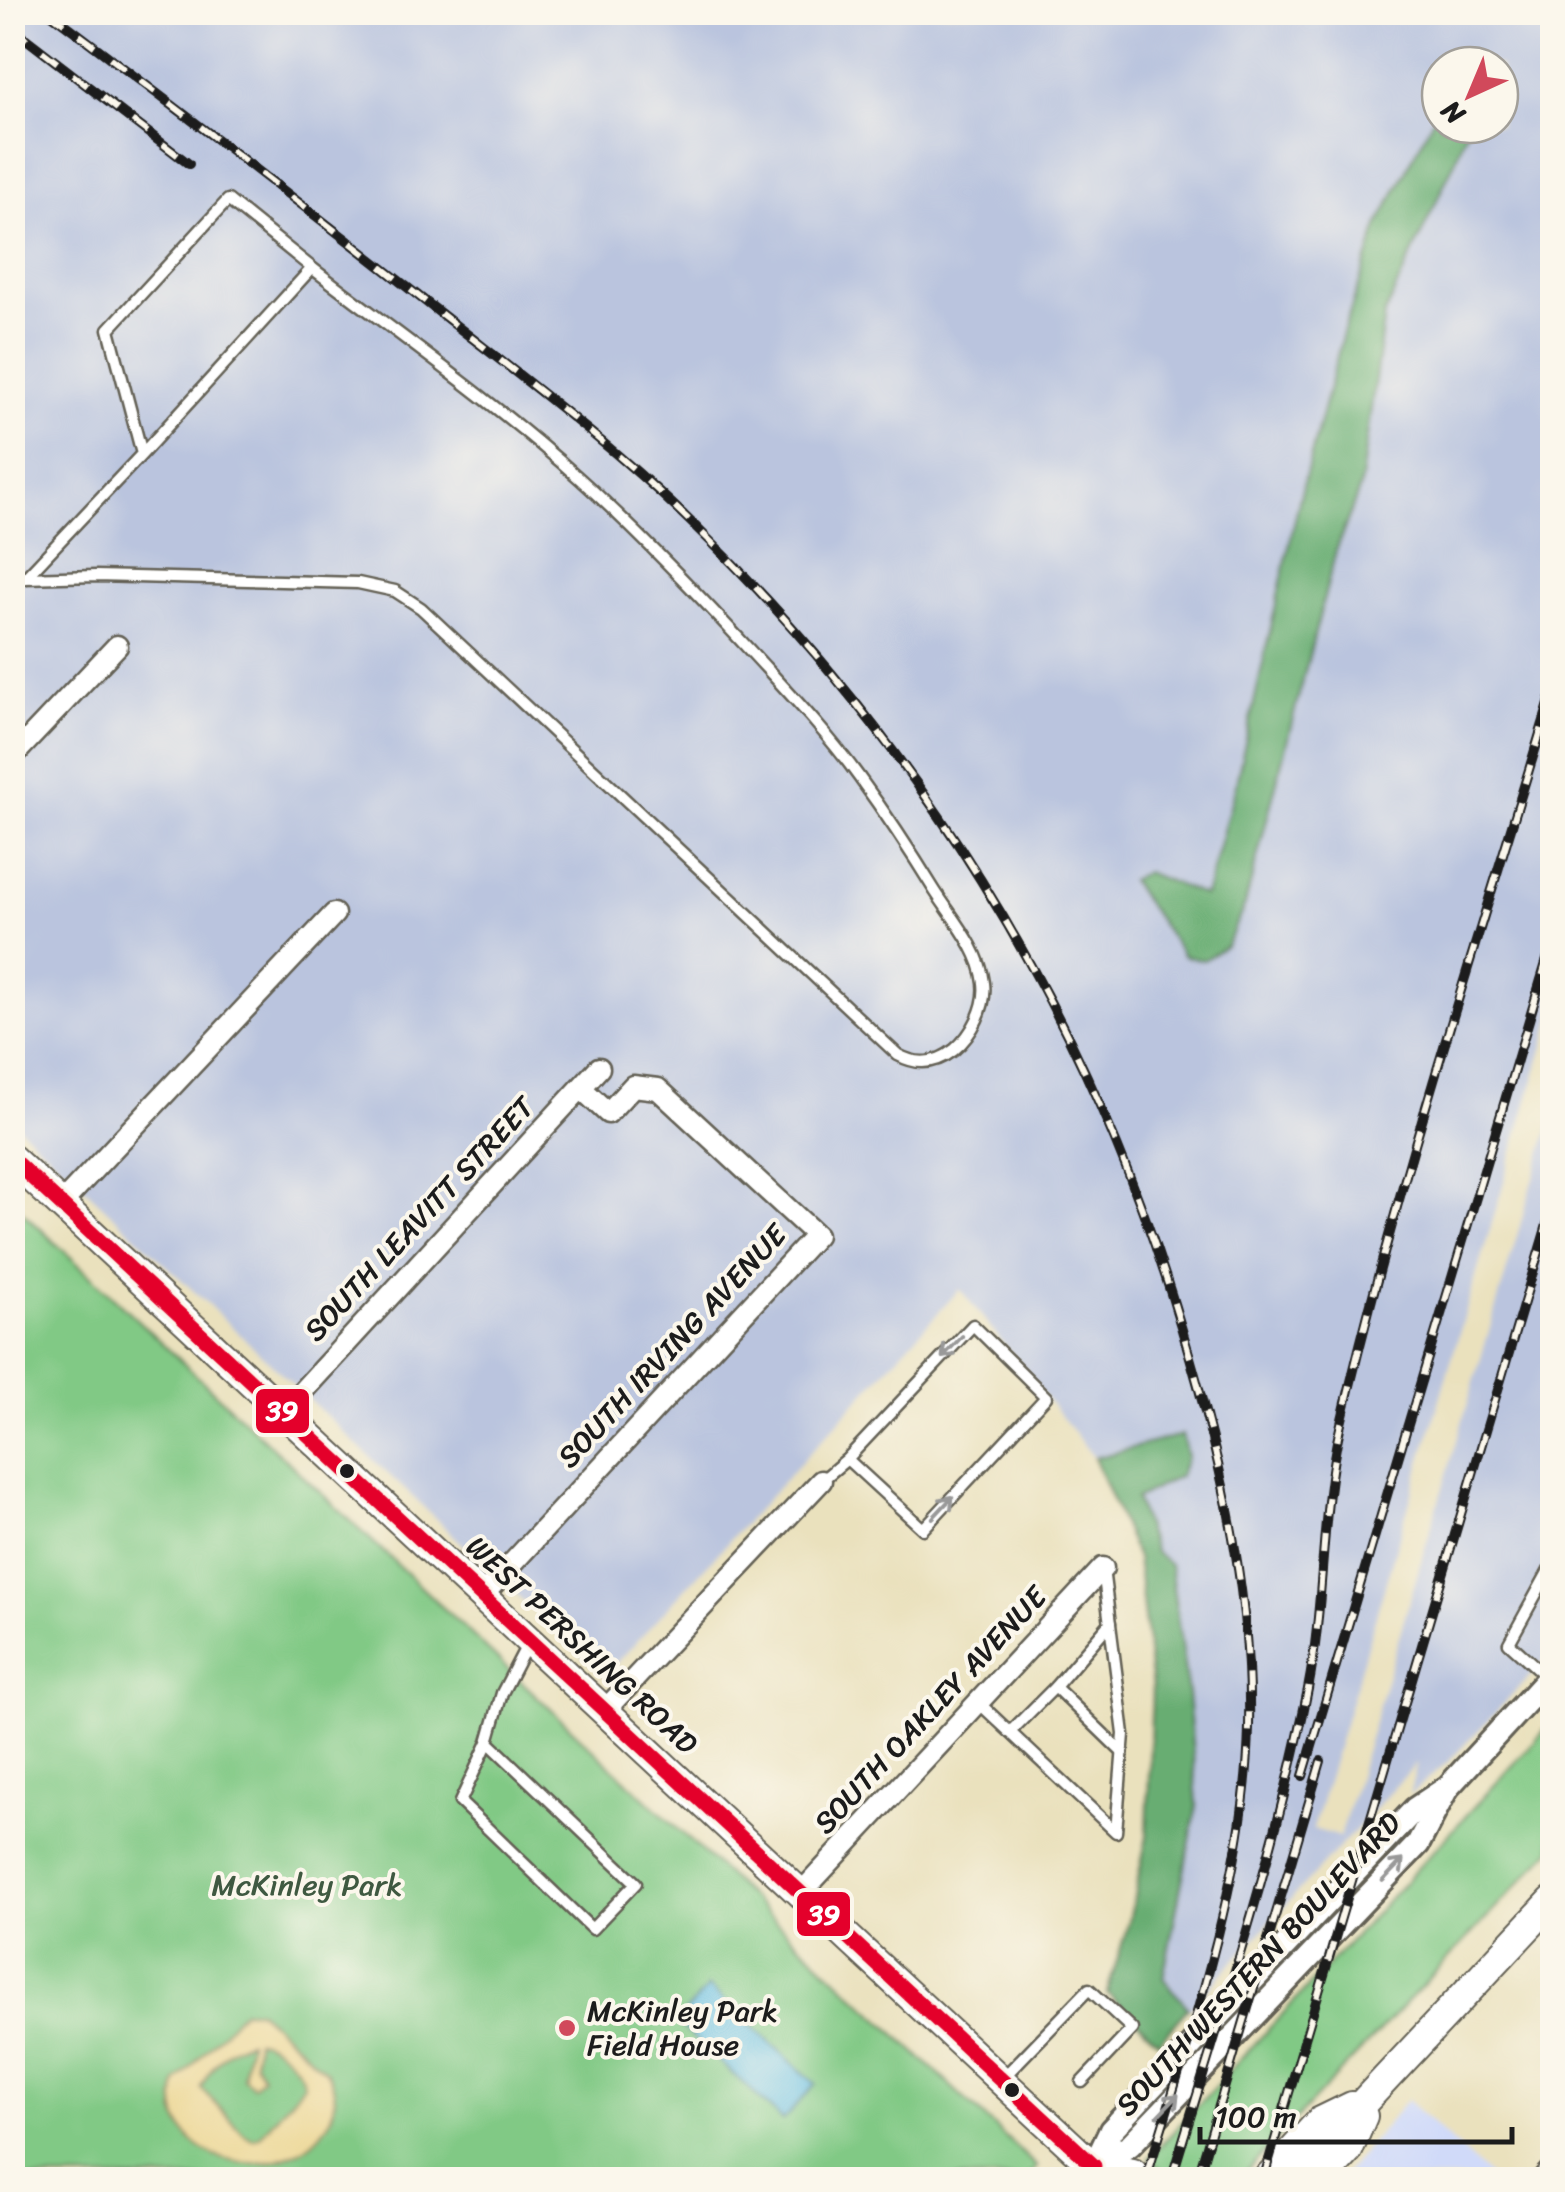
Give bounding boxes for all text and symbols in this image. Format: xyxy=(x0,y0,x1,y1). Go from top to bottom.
north arrow xyxy=(1420,45,1520,145)
text: N xyxy=(1429,88,1478,138)
street label: SOUTH LEAVITT STREET xyxy=(290,1082,549,1355)
street label: SOUTH IRVING AVENUE xyxy=(543,1209,802,1481)
one-way arrow xyxy=(940,1334,964,1358)
text: 39 xyxy=(265,1386,298,1435)
line badge: 39 xyxy=(254,1387,311,1435)
unlabelled marker xyxy=(337,1461,357,1481)
one-way arrow xyxy=(931,1495,954,1520)
street label: WEST PERSHING ROAD xyxy=(453,1522,711,1768)
street label: SOUTH OAKLEY AVENUE xyxy=(800,1571,1062,1847)
street label: SOUTH WESTERN BOULEVARD xyxy=(1101,1799,1415,2129)
park label: McKinley Park xyxy=(212,1858,402,1912)
one-way arrow xyxy=(1381,1858,1405,1882)
line badge: 39 xyxy=(795,1890,852,1938)
text: 39 xyxy=(807,1890,840,1939)
place label: McKinley Park Field House xyxy=(587,1984,778,2072)
marker: McKinley Park Field House xyxy=(556,2017,578,2039)
unlabelled marker xyxy=(1002,2080,1022,2100)
scale bar xyxy=(1200,2082,1512,2144)
text: 100 m xyxy=(1215,2090,1297,2144)
one-way arrow xyxy=(1156,2093,1180,2118)

